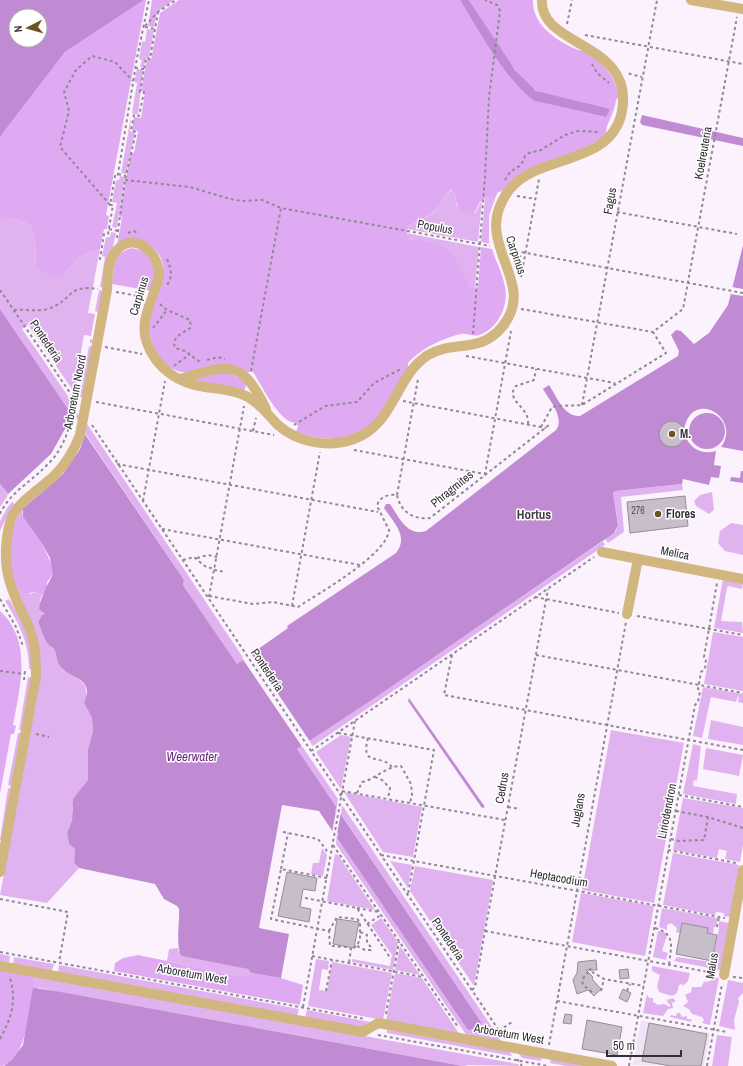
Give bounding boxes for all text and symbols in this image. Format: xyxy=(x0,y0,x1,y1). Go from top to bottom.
north arrow xyxy=(8,8,48,48)
text: N xyxy=(11,25,25,33)
street label: Koelreuteria xyxy=(690,125,716,181)
street label: Fagus xyxy=(600,186,620,216)
street label: Populus xyxy=(416,216,454,238)
street label: Carpinus xyxy=(502,234,530,277)
street label: Carpinus xyxy=(126,275,153,317)
street label: Pontederia xyxy=(26,317,66,366)
street label: Arboretum Noord xyxy=(60,353,90,432)
place label: M. xyxy=(680,426,691,442)
marker: M. xyxy=(667,429,677,439)
street label: Phragmites xyxy=(427,467,477,511)
house number: 276 xyxy=(631,504,645,517)
district label: Hortus xyxy=(517,506,551,523)
place label: Flores xyxy=(666,506,696,522)
marker: Flores xyxy=(653,509,663,519)
street label: Melica xyxy=(659,542,691,564)
street label: Pontederia xyxy=(247,646,287,695)
water label: Weerwater xyxy=(166,748,218,765)
street label: Cedrus xyxy=(491,771,513,805)
street label: Liriodendron xyxy=(654,782,680,840)
street label: Juglans xyxy=(567,792,589,828)
street label: Heptacodium xyxy=(529,865,589,891)
street label: Pontederia xyxy=(428,915,468,964)
street label: Malus xyxy=(702,952,722,980)
street label: Arboretum West xyxy=(155,960,229,988)
street label: Arboretum West xyxy=(472,1020,546,1048)
scale bar xyxy=(607,1032,681,1058)
text: 50 m xyxy=(613,1038,635,1054)

